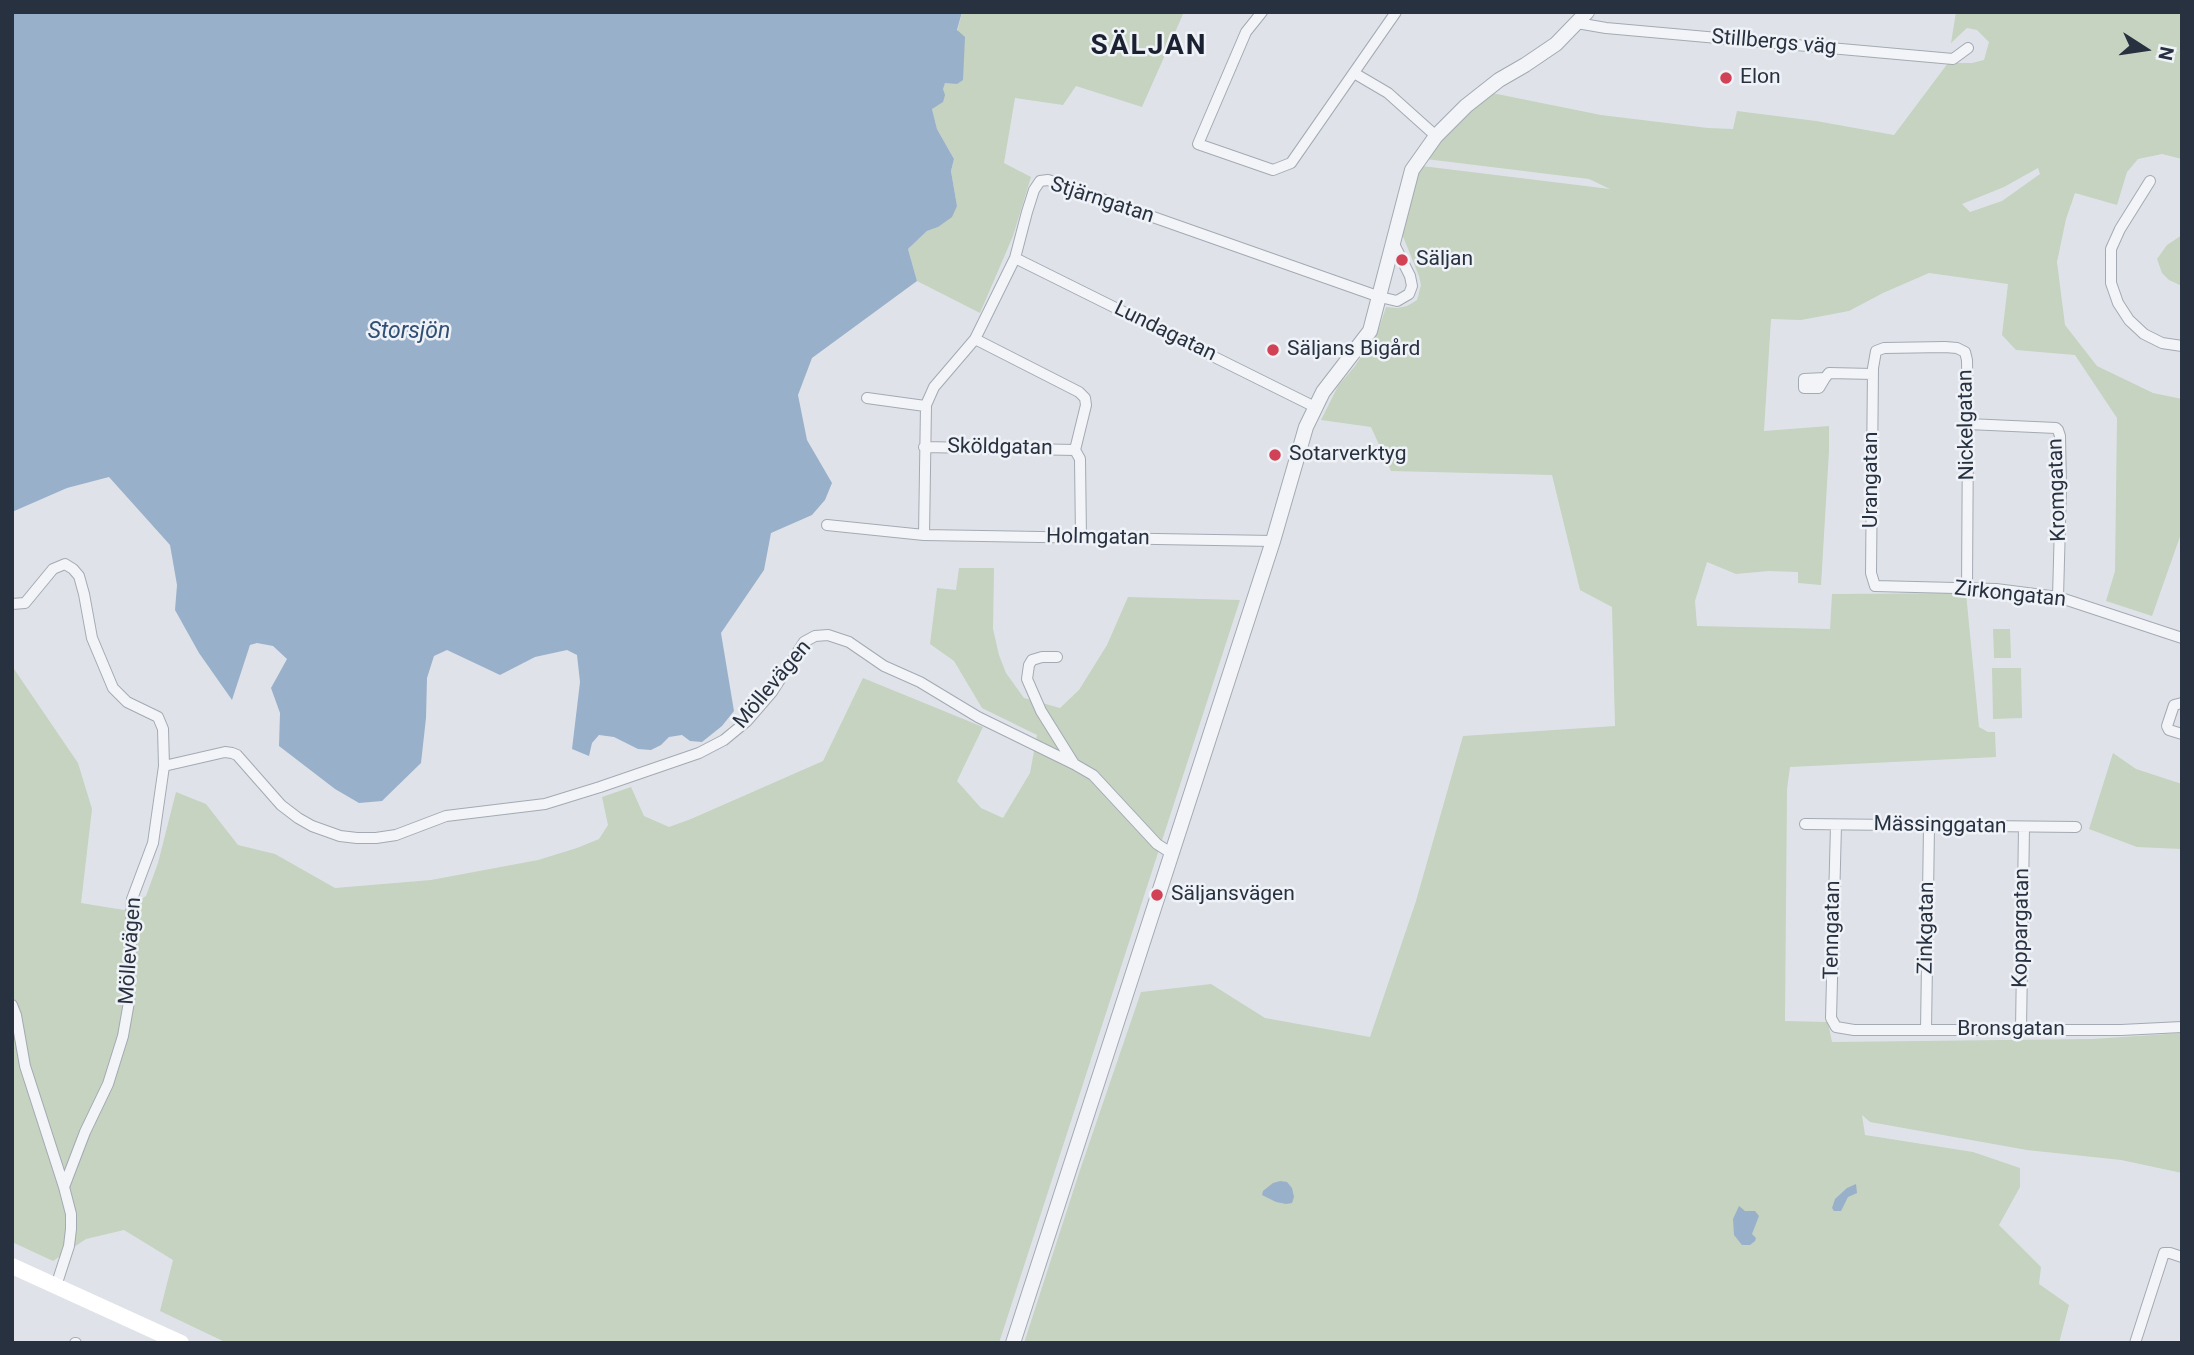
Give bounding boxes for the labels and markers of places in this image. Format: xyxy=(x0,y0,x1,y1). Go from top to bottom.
place label: Elon xyxy=(1740,65,1781,91)
marker: Elon xyxy=(1718,70,1734,86)
place label: Säljan xyxy=(1416,247,1473,273)
marker: Säljan xyxy=(1394,252,1410,268)
place label: Säljans Bigård xyxy=(1287,337,1420,363)
marker: Säljans Bigård xyxy=(1265,342,1281,358)
place label: Sotarverktyg xyxy=(1289,442,1406,468)
marker: Sotarverktyg xyxy=(1267,447,1283,463)
place label: Säljansvägen xyxy=(1171,882,1295,908)
marker: Säljansvägen xyxy=(1149,887,1165,903)

